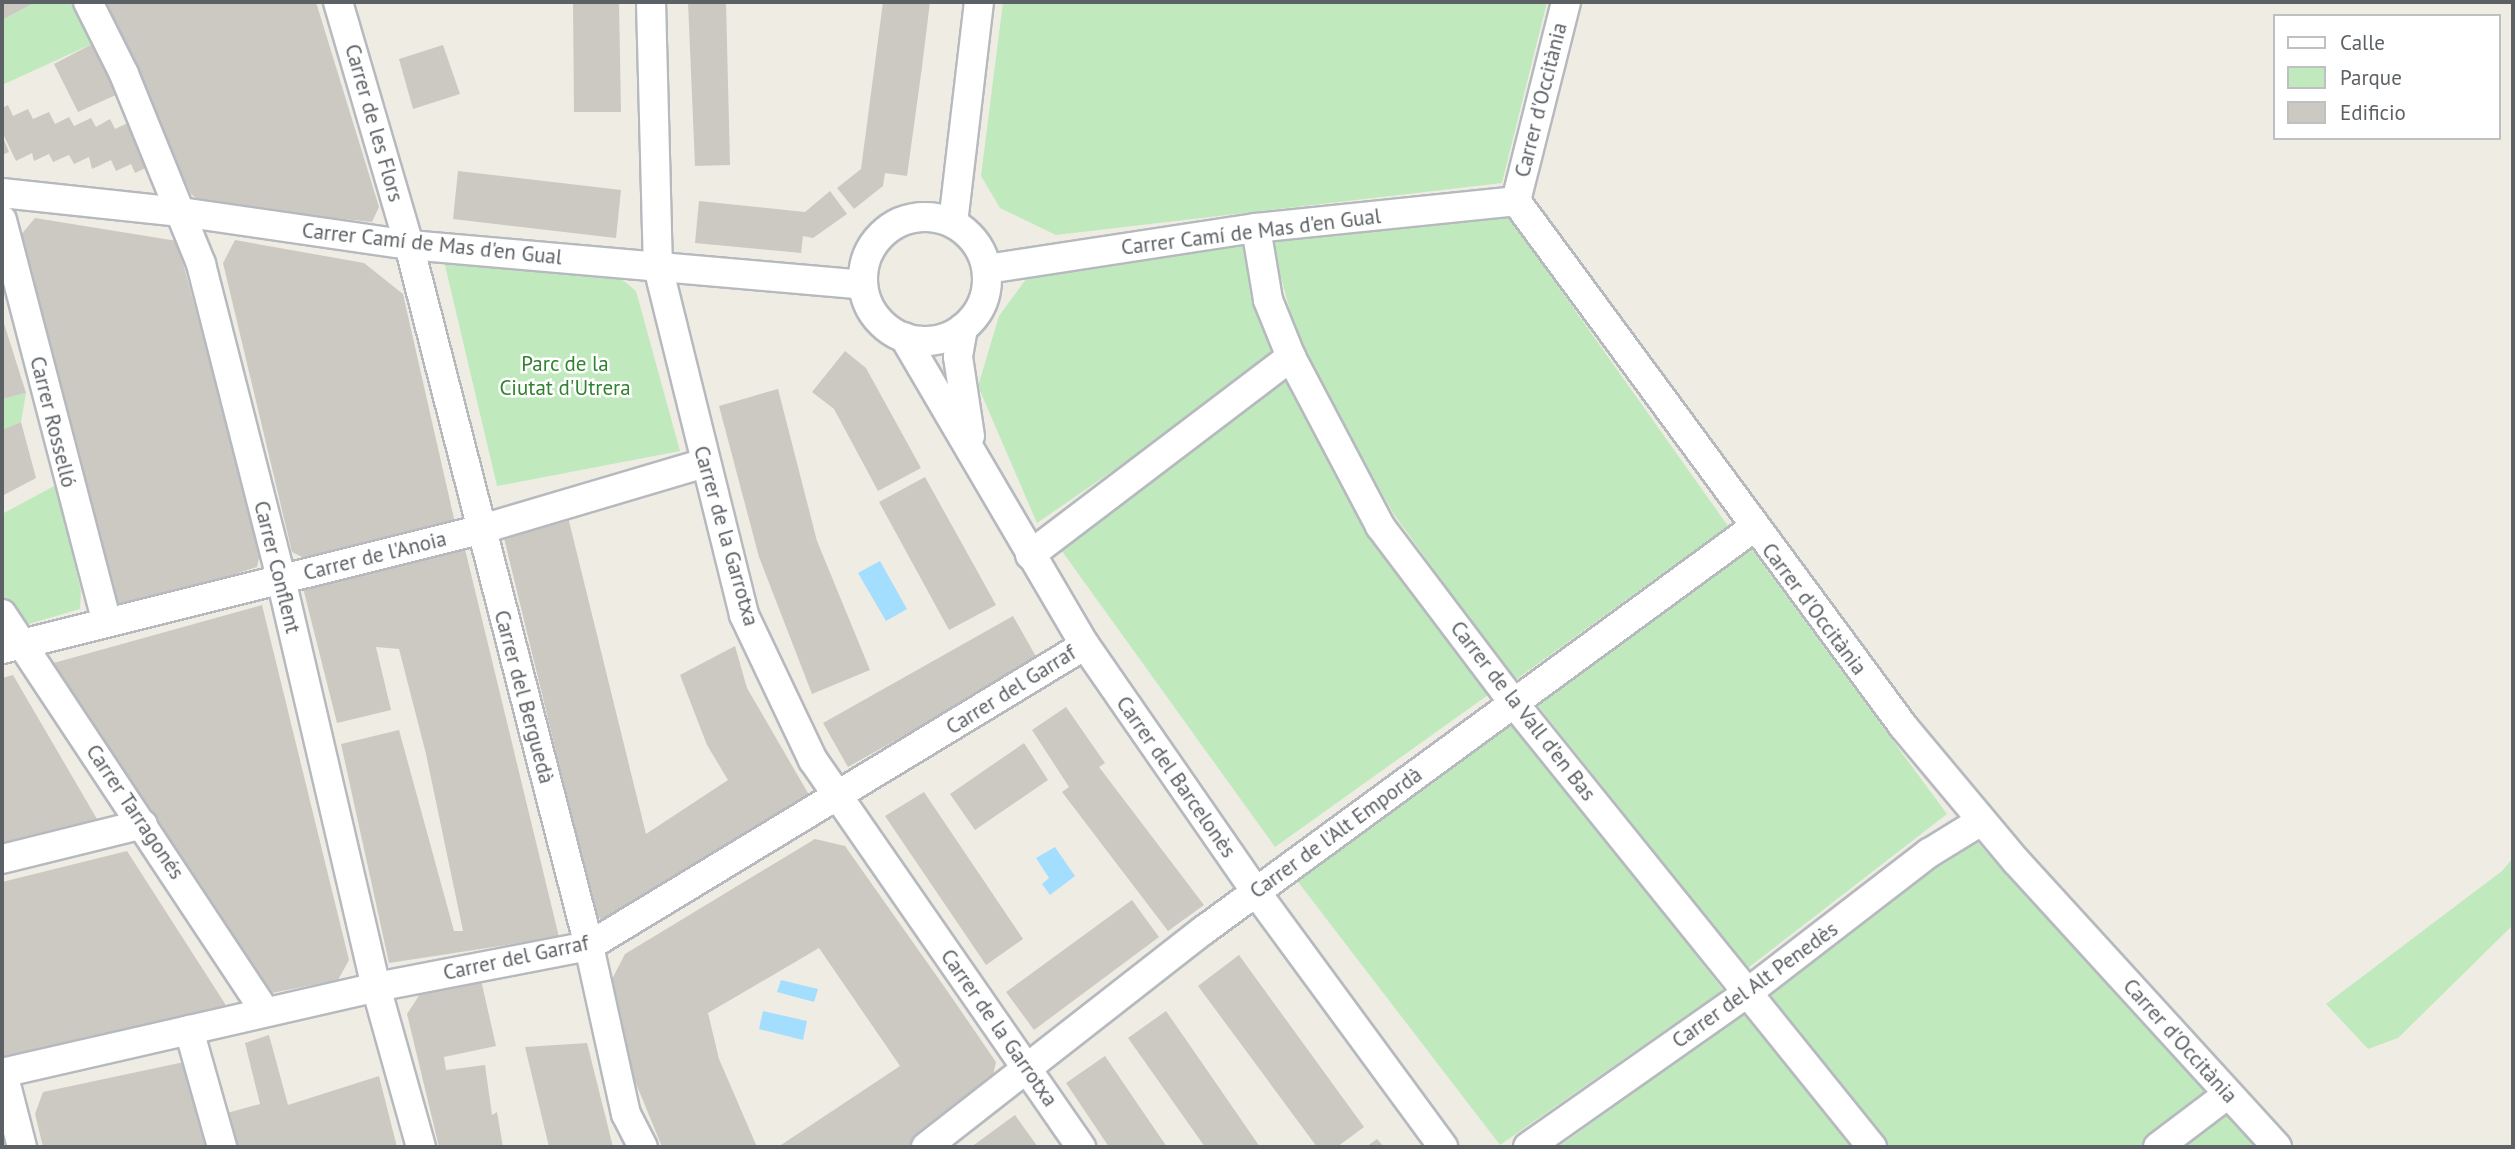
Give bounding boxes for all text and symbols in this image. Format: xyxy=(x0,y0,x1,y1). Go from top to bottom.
legend xyxy=(2274,14,2501,140)
street label: Carrer d'Occitània xyxy=(1510,20,1572,180)
text: Calle xyxy=(2340,29,2385,56)
street label: Carrer de les Flors xyxy=(339,41,409,205)
text: Parque xyxy=(2340,64,2402,91)
text: Edificio xyxy=(2340,99,2406,126)
street label: Carrer Camí de Mas d'en Gual xyxy=(1120,204,1382,260)
street label: Carrer Camí de Mas d'en Gual xyxy=(301,218,563,270)
park label: Parc de la Ciutat d'Utrera xyxy=(499,351,631,401)
street label: Carrer Rosselló xyxy=(25,354,81,490)
street label: Carrer de la Garrotxa xyxy=(688,443,764,629)
street label: Carrer Conflent xyxy=(248,498,306,636)
street label: Carrer de l'Anoia xyxy=(301,526,449,586)
street label: Carrer d'Occitània xyxy=(1756,538,1872,680)
street label: Carrer del Berguedà xyxy=(489,608,559,786)
street label: Carrer de la Vall d'en Bas xyxy=(1445,616,1601,806)
street label: Carrer del Garraf xyxy=(942,640,1080,740)
street label: Carrer del Barcelonès xyxy=(1111,691,1241,863)
street label: Carrer Tarragonés xyxy=(80,740,190,884)
street label: Carrer de l'Alt Empordà xyxy=(1245,762,1427,904)
street label: Carrer del Alt Penedès xyxy=(1667,916,1843,1054)
street label: Carrer del Garraf xyxy=(441,930,591,986)
street label: Carrer de la Garrotxa xyxy=(935,944,1063,1112)
street label: Carrer d'Occitània xyxy=(2118,974,2242,1108)

